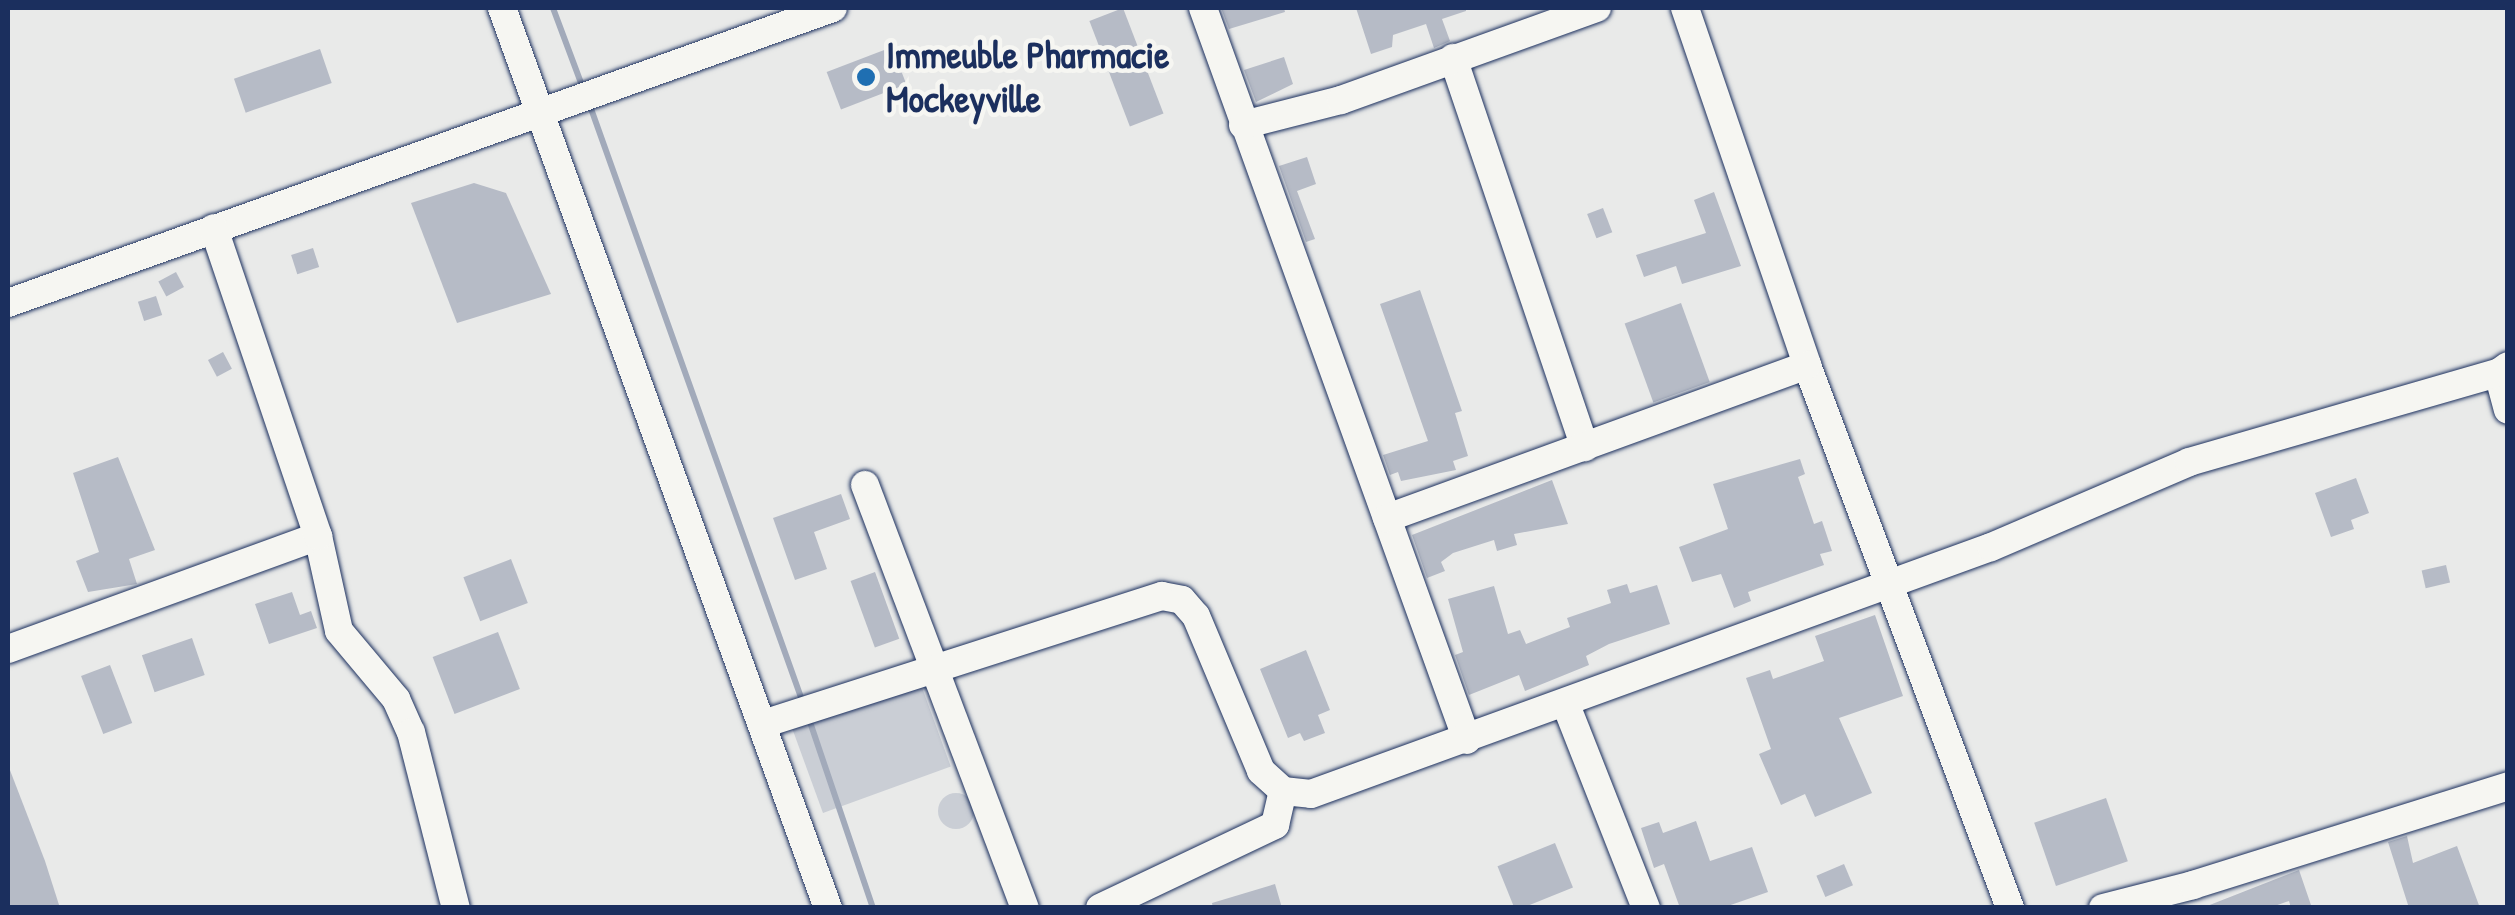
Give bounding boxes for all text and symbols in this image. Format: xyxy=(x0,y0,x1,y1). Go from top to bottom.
place label: Immeuble Pharmacie Mockeyville xyxy=(886,32,1169,121)
marker: Immeuble Pharmacie Mockeyville xyxy=(855,66,877,88)

